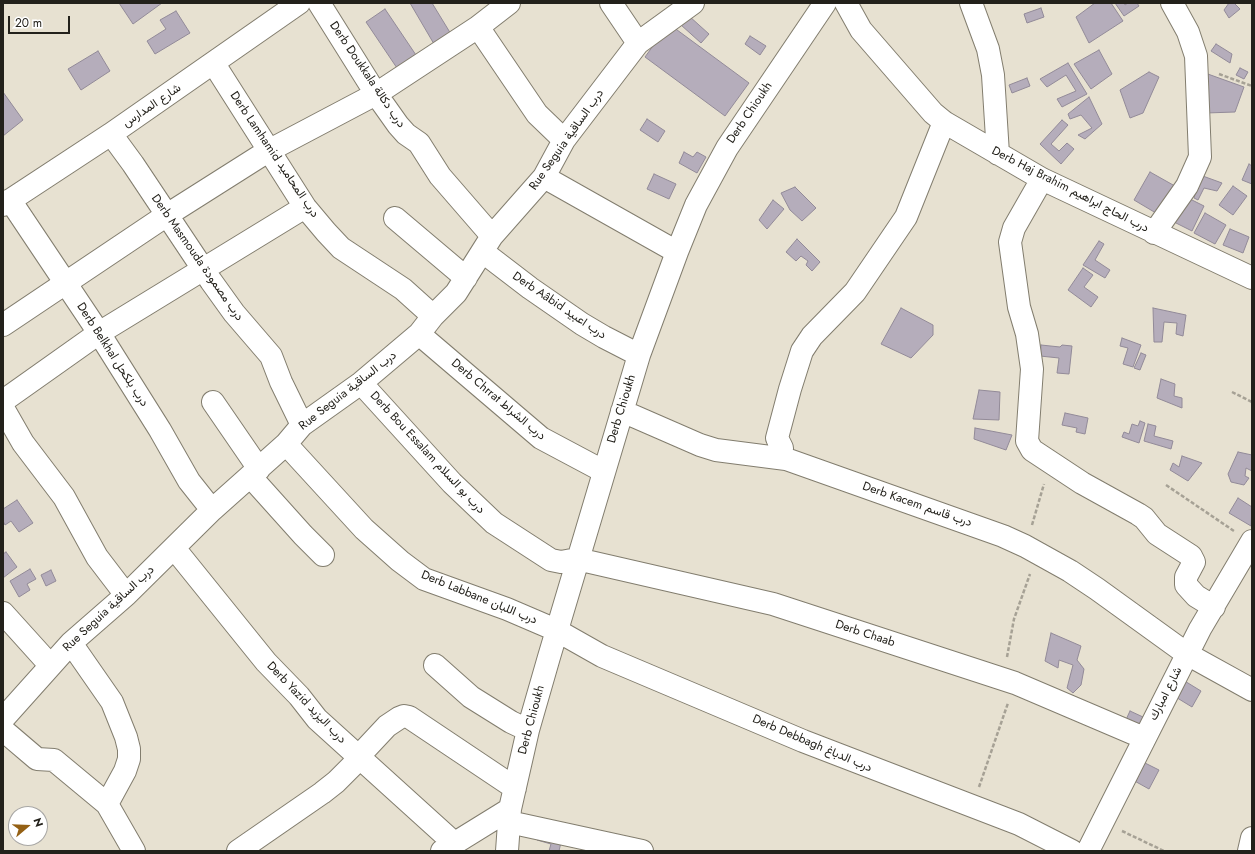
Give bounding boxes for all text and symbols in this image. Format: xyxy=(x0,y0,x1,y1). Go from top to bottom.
scale bar xyxy=(10,8,72,34)
text: 20 m xyxy=(15,14,42,32)
street label: Derb Doukkala درب دكالة xyxy=(326,19,408,131)
street label: Derb Chioukh xyxy=(724,80,776,146)
street label: شارع المدارس xyxy=(120,81,184,131)
street label: Rue Seguia درب الساقية xyxy=(527,87,607,193)
street label: Derb Lamhamid درب المحاميد xyxy=(226,89,322,221)
street label: Derb Haj Brahim درب الحاج ابراهيم xyxy=(989,144,1151,236)
street label: Derb Masmouda درب مصمودة xyxy=(148,192,246,324)
street label: Derb Aâbid درب اعبيد xyxy=(509,269,609,343)
street label: Derb Belkhal درب بلكحل xyxy=(73,300,151,410)
street label: Rue Seguia درب الساقية xyxy=(296,348,400,434)
street label: Derb Chrrat درب الشراط xyxy=(448,356,548,444)
street label: Derb Chioukh xyxy=(605,373,639,445)
street label: Derb Bou Essalam درب بو السلام xyxy=(367,389,487,517)
street label: Derb Kacem درب قاسم xyxy=(860,479,974,531)
street label: Rue Seguia درب الساقية xyxy=(60,563,158,655)
street label: Derb Labbane درب اللبان xyxy=(419,568,539,628)
street label: Derb Chaab xyxy=(833,618,897,650)
street label: Derb Yazid درب اليزيد xyxy=(263,659,349,747)
street label: شارع امبارك xyxy=(1146,665,1186,723)
street label: Derb Chioukh xyxy=(516,684,548,756)
street label: Derb Debbagh درب الدباغ xyxy=(750,712,874,776)
north arrow xyxy=(8,806,48,846)
text: N xyxy=(29,816,47,829)

